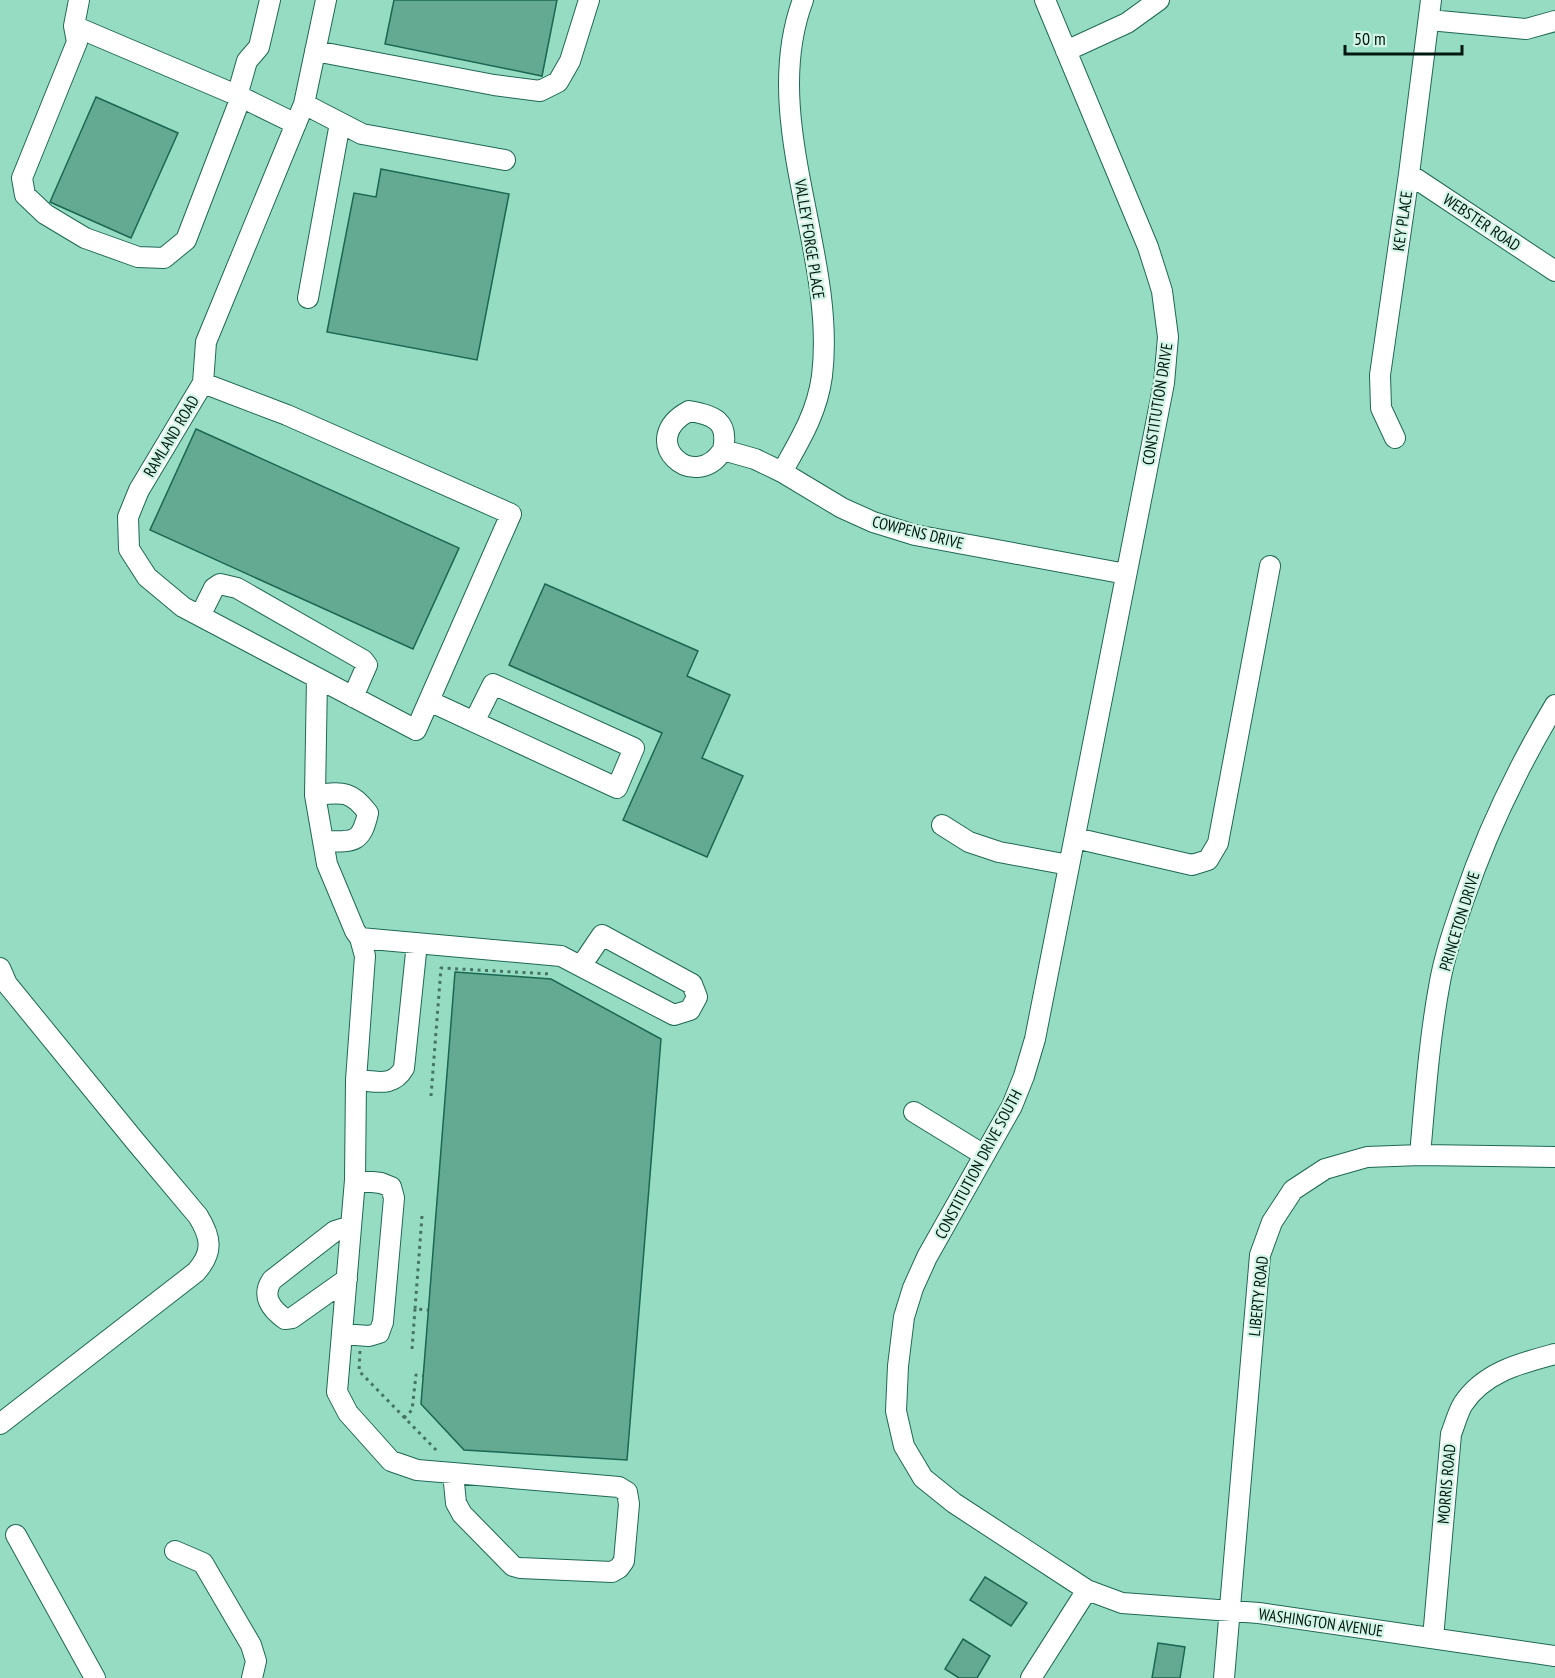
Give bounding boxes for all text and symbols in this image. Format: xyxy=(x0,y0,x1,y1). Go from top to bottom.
scale bar xyxy=(1345,18,1462,56)
text: 50 m xyxy=(1354,27,1386,50)
street label: VALLEY FORGE PLACE xyxy=(791,177,829,300)
street label: WEBSTER ROAD xyxy=(1440,189,1524,255)
street label: KEY PLACE xyxy=(1388,190,1416,252)
street label: CONSTITUTION DRIVE xyxy=(1137,341,1177,466)
street label: RAMLAND ROAD xyxy=(139,392,203,480)
street label: COWPENS DRIVE xyxy=(870,511,966,553)
street label: PRINCETON DRIVE xyxy=(1434,869,1484,973)
street label: CONSTITUTION DRIVE SOUTH xyxy=(930,1086,1026,1242)
street label: LIBERTY ROAD xyxy=(1244,1255,1272,1337)
street label: MORRIS ROAD xyxy=(1433,1443,1459,1525)
street label: WASHINGTON AVENUE xyxy=(1257,1603,1385,1641)

